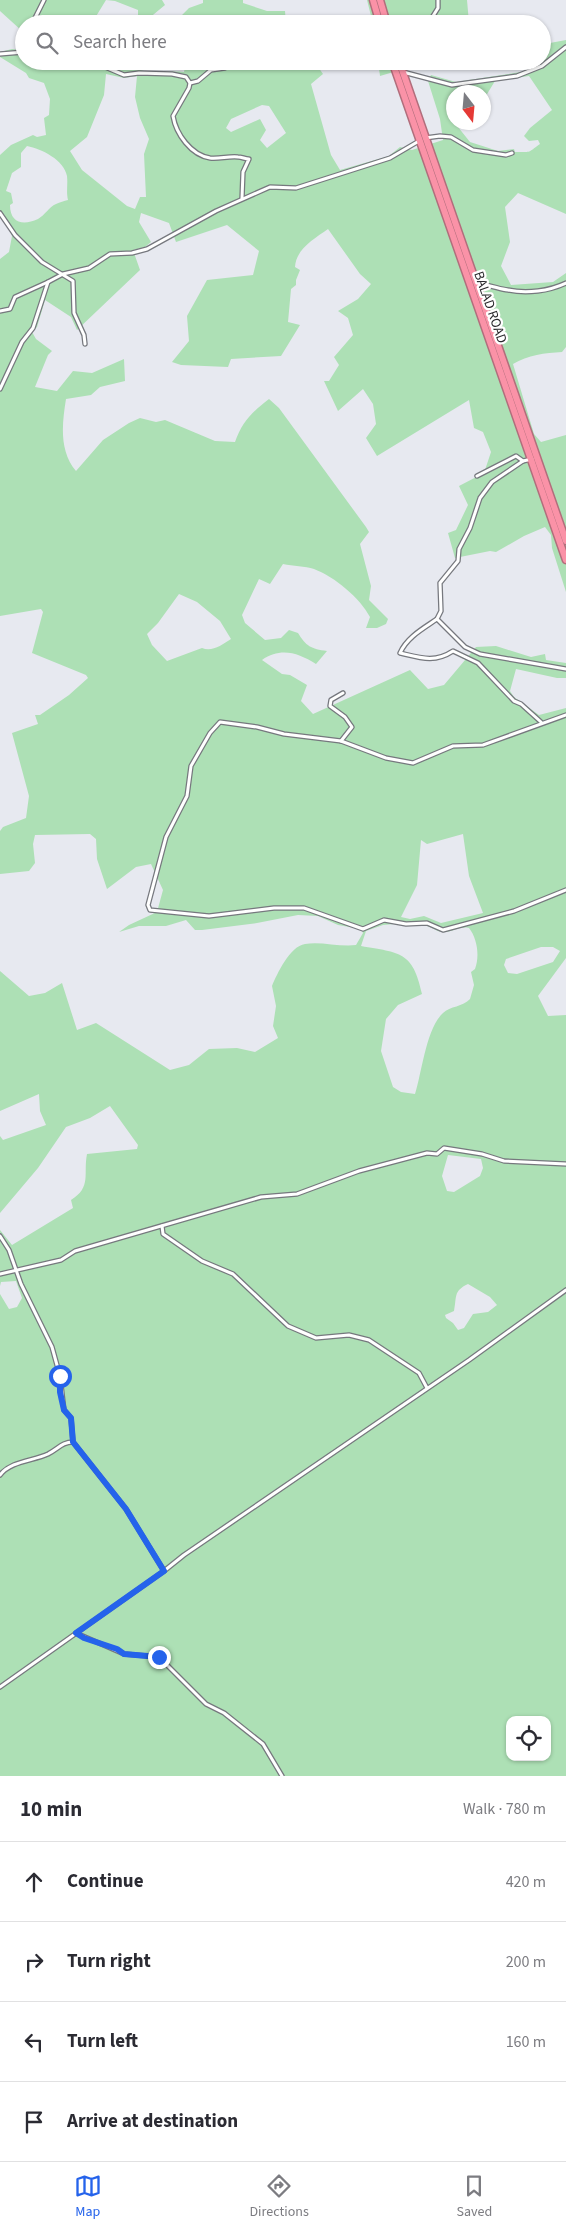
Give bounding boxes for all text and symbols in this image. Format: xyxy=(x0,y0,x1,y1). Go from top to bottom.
search box xyxy=(15,15,551,70)
icon: search xyxy=(33,29,61,57)
text: Search here xyxy=(73,29,167,56)
north arrow xyxy=(446,85,491,130)
street label: BALAD ROAD xyxy=(468,269,512,346)
route start xyxy=(49,1365,72,1388)
route end xyxy=(148,1646,171,1669)
map controls xyxy=(506,1716,551,1761)
button: locate xyxy=(506,1716,551,1761)
text: 10 min xyxy=(20,1794,82,1824)
text: Walk · 780 m xyxy=(463,1798,546,1820)
icon: ahead xyxy=(20,1868,48,1896)
text: Continue xyxy=(67,1868,144,1895)
text: 420 m xyxy=(506,1871,546,1893)
icon: right xyxy=(20,1948,48,1976)
text: Turn right xyxy=(67,1948,151,1975)
text: 200 m xyxy=(506,1951,546,1973)
icon: left xyxy=(20,2028,48,2056)
text: Turn left xyxy=(67,2028,138,2055)
text: 160 m xyxy=(506,2031,546,2053)
icon: arrive xyxy=(20,2108,48,2136)
text: Arrive at destination xyxy=(67,2108,238,2135)
tab: Map xyxy=(74,2172,102,2222)
tab: Directions xyxy=(250,2172,309,2222)
tab: Saved xyxy=(456,2172,492,2222)

